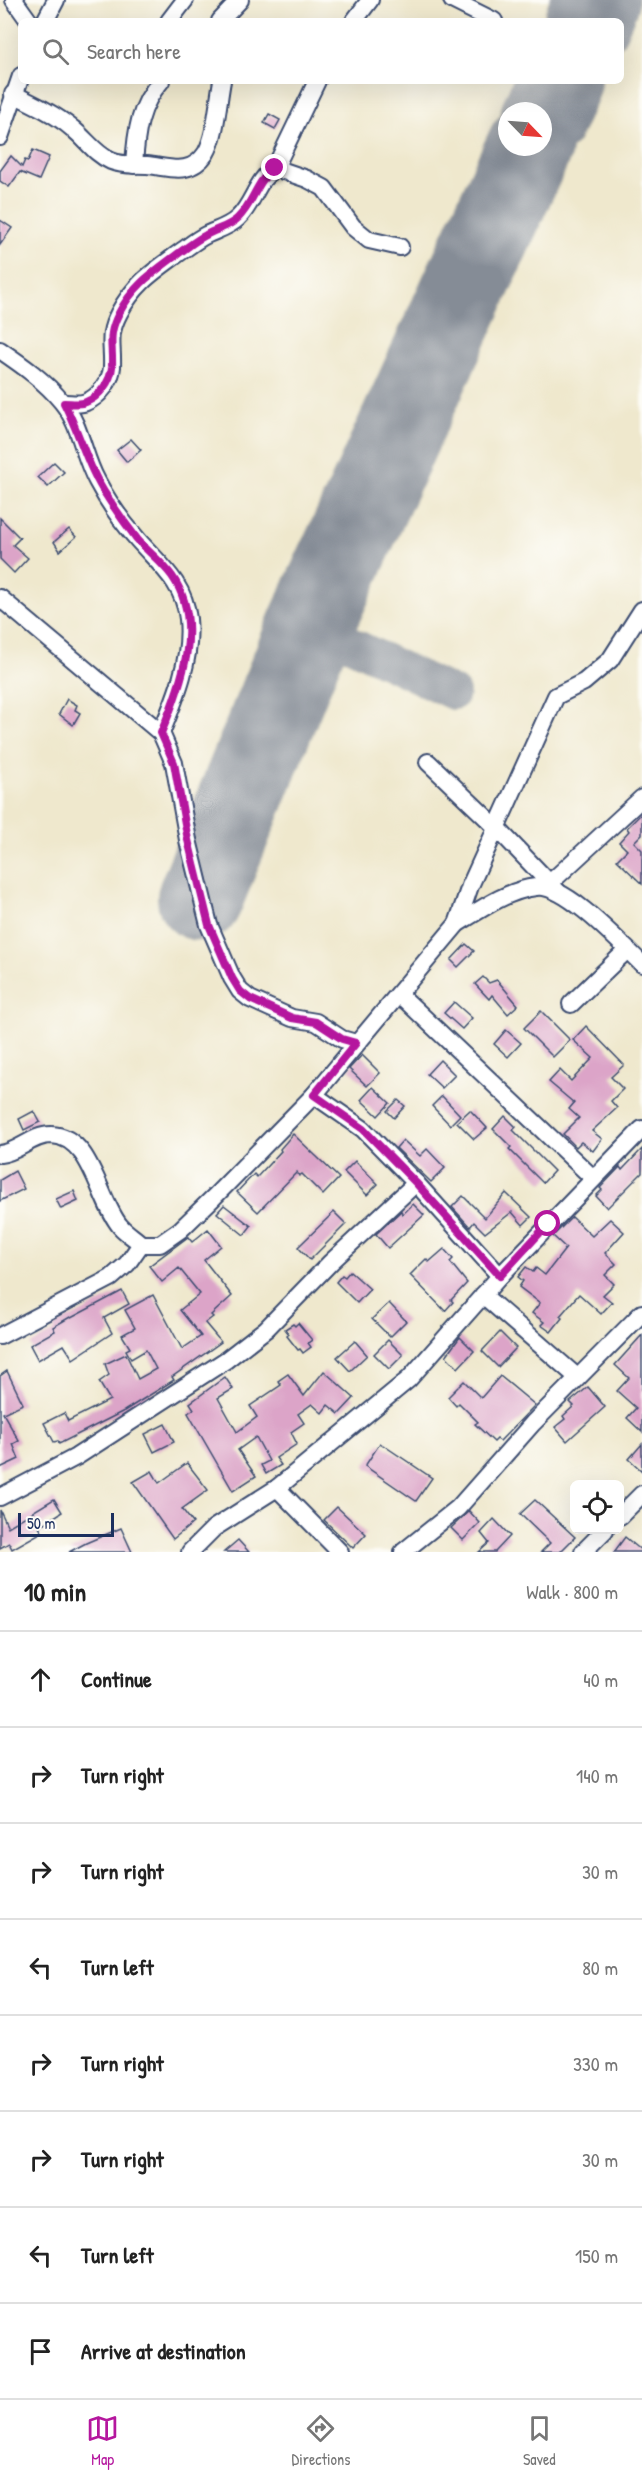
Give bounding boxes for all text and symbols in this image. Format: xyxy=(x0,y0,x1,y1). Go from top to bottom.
search box xyxy=(18,18,624,84)
icon: search xyxy=(39,35,72,68)
text: Search here xyxy=(87,36,181,66)
north arrow xyxy=(498,102,552,156)
route end xyxy=(261,154,287,180)
route start xyxy=(534,1210,560,1236)
map controls xyxy=(570,1480,624,1534)
button: locate xyxy=(570,1480,624,1534)
scale bar xyxy=(18,1510,114,1538)
text: 50 m xyxy=(27,1512,56,1534)
text: 10 min xyxy=(24,1574,86,1609)
text: Walk · 800 m xyxy=(526,1578,618,1605)
icon: ahead xyxy=(24,1663,57,1696)
text: Continue xyxy=(81,1664,152,1694)
text: 40 m xyxy=(583,1666,618,1693)
icon: right xyxy=(24,1759,57,1792)
text: Turn right xyxy=(81,1760,164,1790)
text: 140 m xyxy=(576,1762,618,1789)
icon: right xyxy=(24,1855,57,1888)
text: Turn right xyxy=(81,1856,164,1886)
text: 30 m xyxy=(582,1858,618,1885)
icon: left xyxy=(24,1951,57,1984)
text: Turn left xyxy=(81,1952,154,1982)
text: 80 m xyxy=(582,1954,618,1981)
icon: right xyxy=(24,2047,57,2080)
text: Turn right xyxy=(81,2048,164,2078)
text: 330 m xyxy=(573,2050,618,2077)
icon: right xyxy=(24,2143,57,2176)
text: Turn right xyxy=(81,2144,164,2174)
text: 30 m xyxy=(582,2146,618,2173)
icon: left xyxy=(24,2239,57,2272)
text: Turn left xyxy=(81,2240,154,2270)
text: 150 m xyxy=(575,2242,618,2269)
icon: arrive xyxy=(24,2335,57,2368)
text: Arrive at destination xyxy=(81,2336,246,2366)
tab: Map xyxy=(86,2412,119,2470)
tab: Directions xyxy=(292,2412,350,2470)
tab: Saved xyxy=(523,2412,556,2470)

